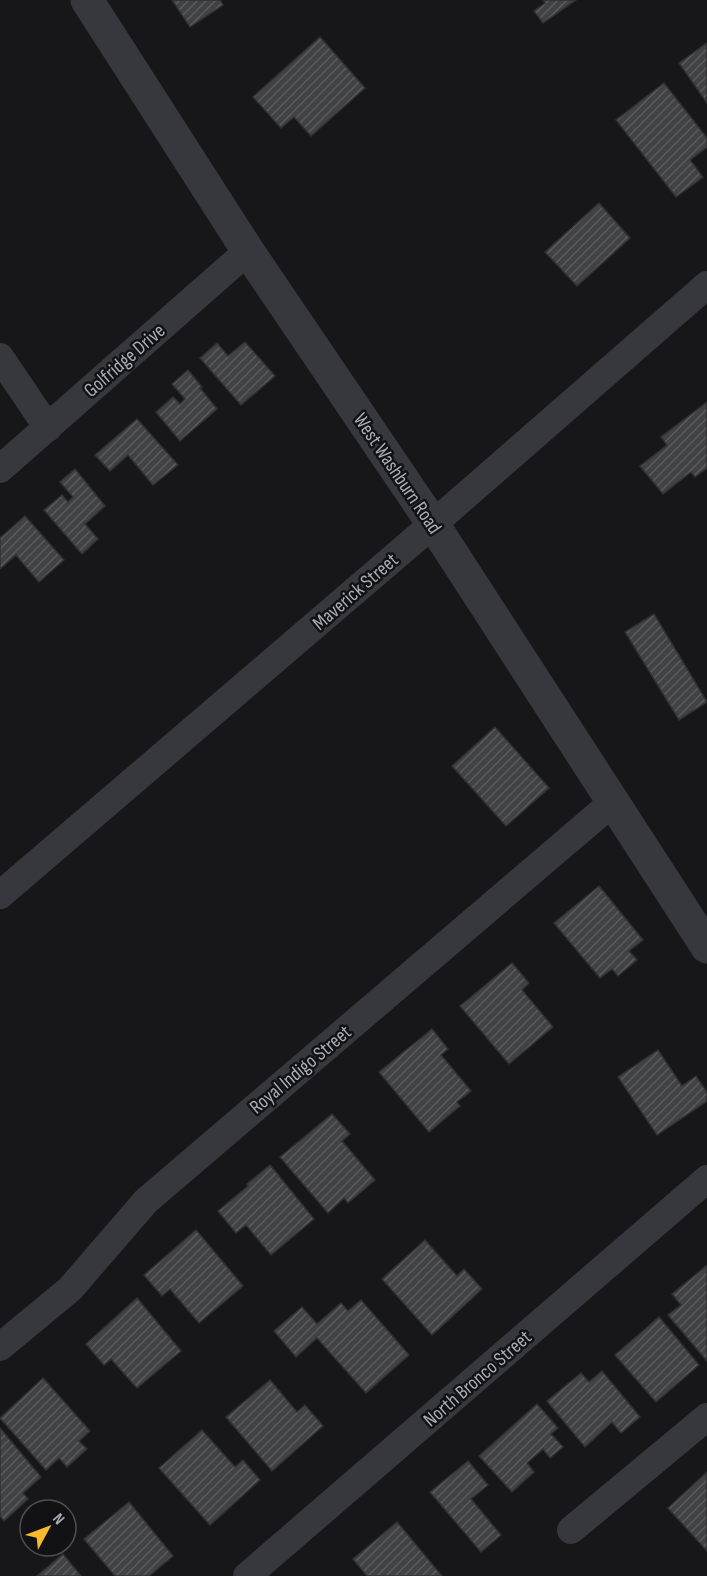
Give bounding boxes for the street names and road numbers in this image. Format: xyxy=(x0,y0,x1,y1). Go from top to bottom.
street label: Golfridge Drive xyxy=(79,319,170,403)
street label: West Washburn Road xyxy=(348,409,446,539)
street label: Maverick Street xyxy=(308,548,403,635)
street label: Royal Indigo Street xyxy=(245,1020,356,1119)
street label: North Bronco Street xyxy=(419,1325,537,1432)

